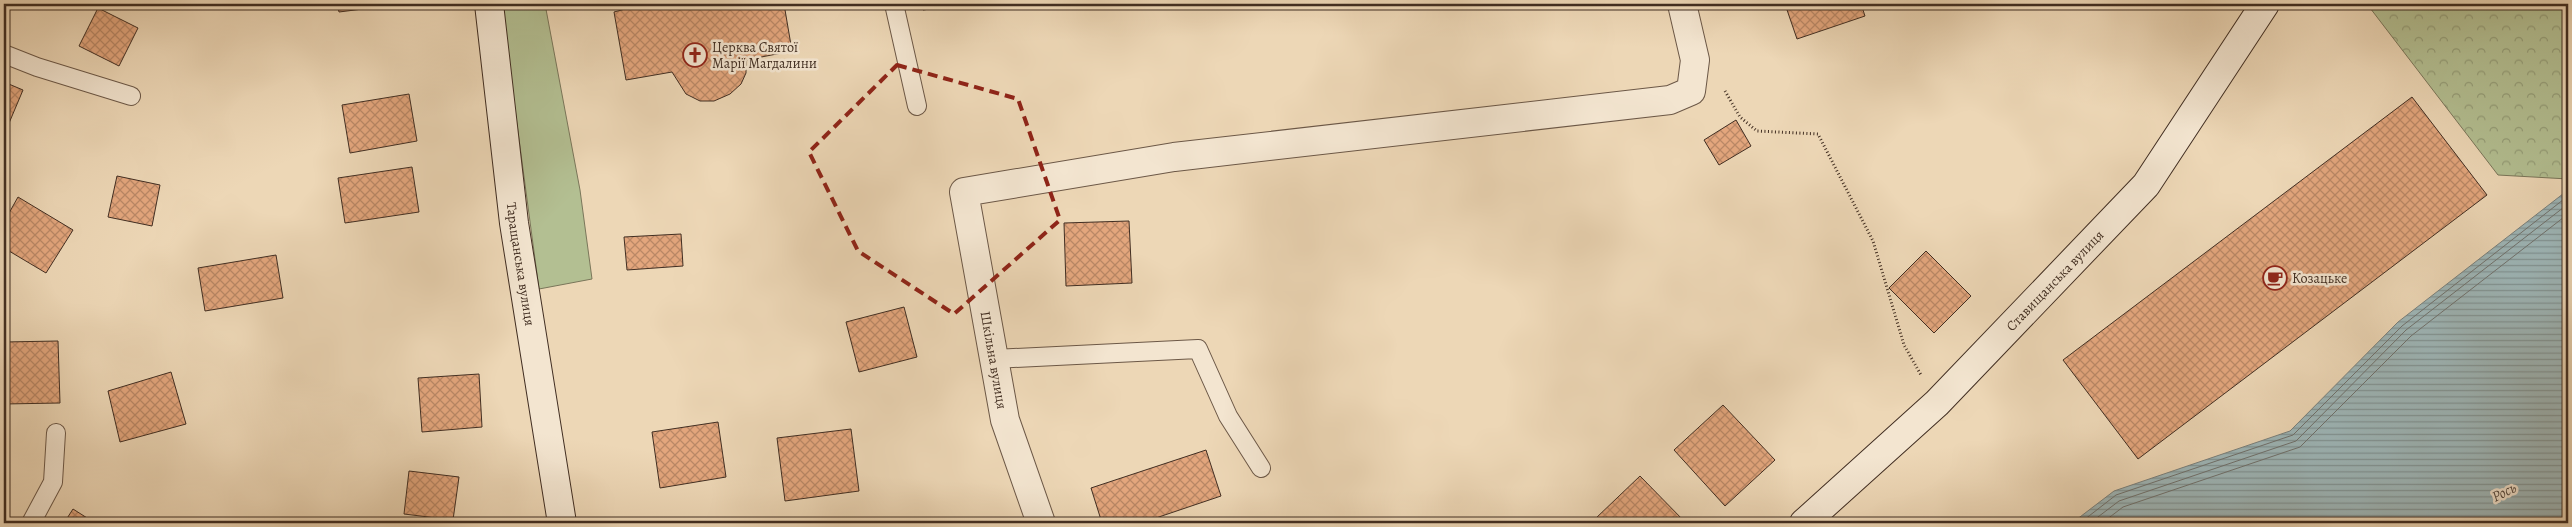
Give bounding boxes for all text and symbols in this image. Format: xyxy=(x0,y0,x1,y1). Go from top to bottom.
place label: Церква Святої Марії Магдалини xyxy=(712,38,817,73)
church icon: Церква Святої Марії Магдалини xyxy=(682,42,708,68)
street label: Таращанська вулиця xyxy=(502,201,539,327)
street label: Ставищанська вулиця xyxy=(2002,226,2108,336)
cafe icon: Козацьке xyxy=(2262,265,2288,291)
place label: Козацьке xyxy=(2292,269,2347,288)
street label: Шкільна вулиця xyxy=(976,310,1012,411)
water label: Рось xyxy=(2488,478,2520,506)

